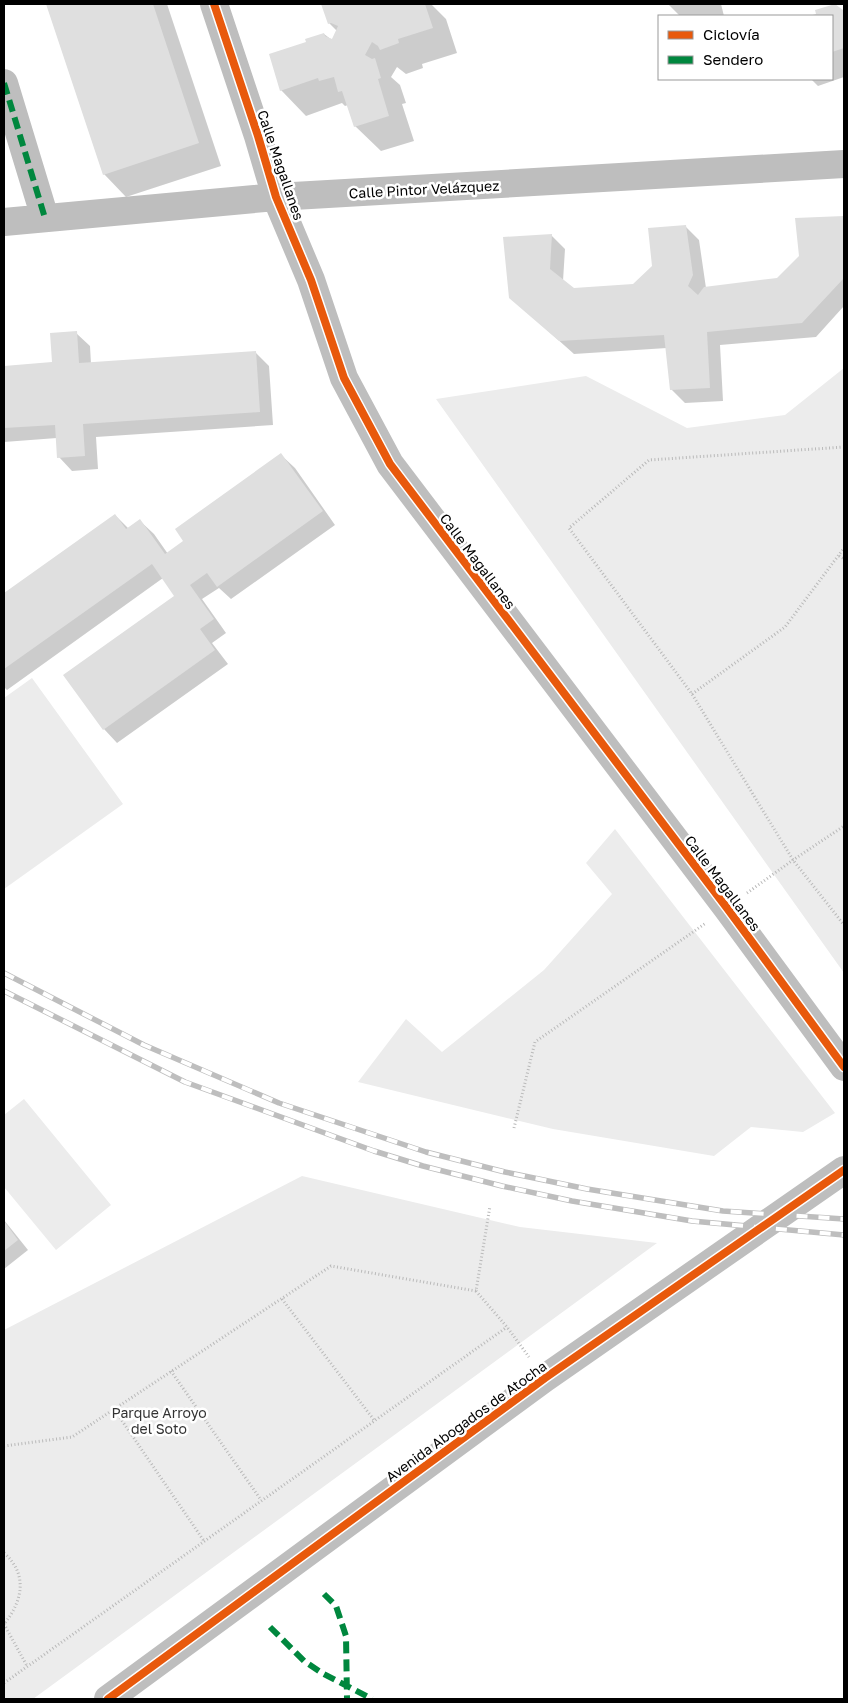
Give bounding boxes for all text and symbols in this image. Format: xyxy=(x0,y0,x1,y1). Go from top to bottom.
legend xyxy=(658,15,833,80)
text: Ciclovía xyxy=(703,25,760,43)
text: Sendero xyxy=(703,50,763,68)
street label: Calle Magallanes xyxy=(254,108,308,222)
street label: Calle Pintor Velázquez xyxy=(348,177,500,201)
street label: Calle Magallanes xyxy=(436,510,520,612)
street label: Calle Magallanes xyxy=(681,832,765,934)
street label: Avenida Abogados de Atocha xyxy=(382,1357,550,1485)
park label: Parque Arroyo del Soto xyxy=(111,1404,207,1437)

